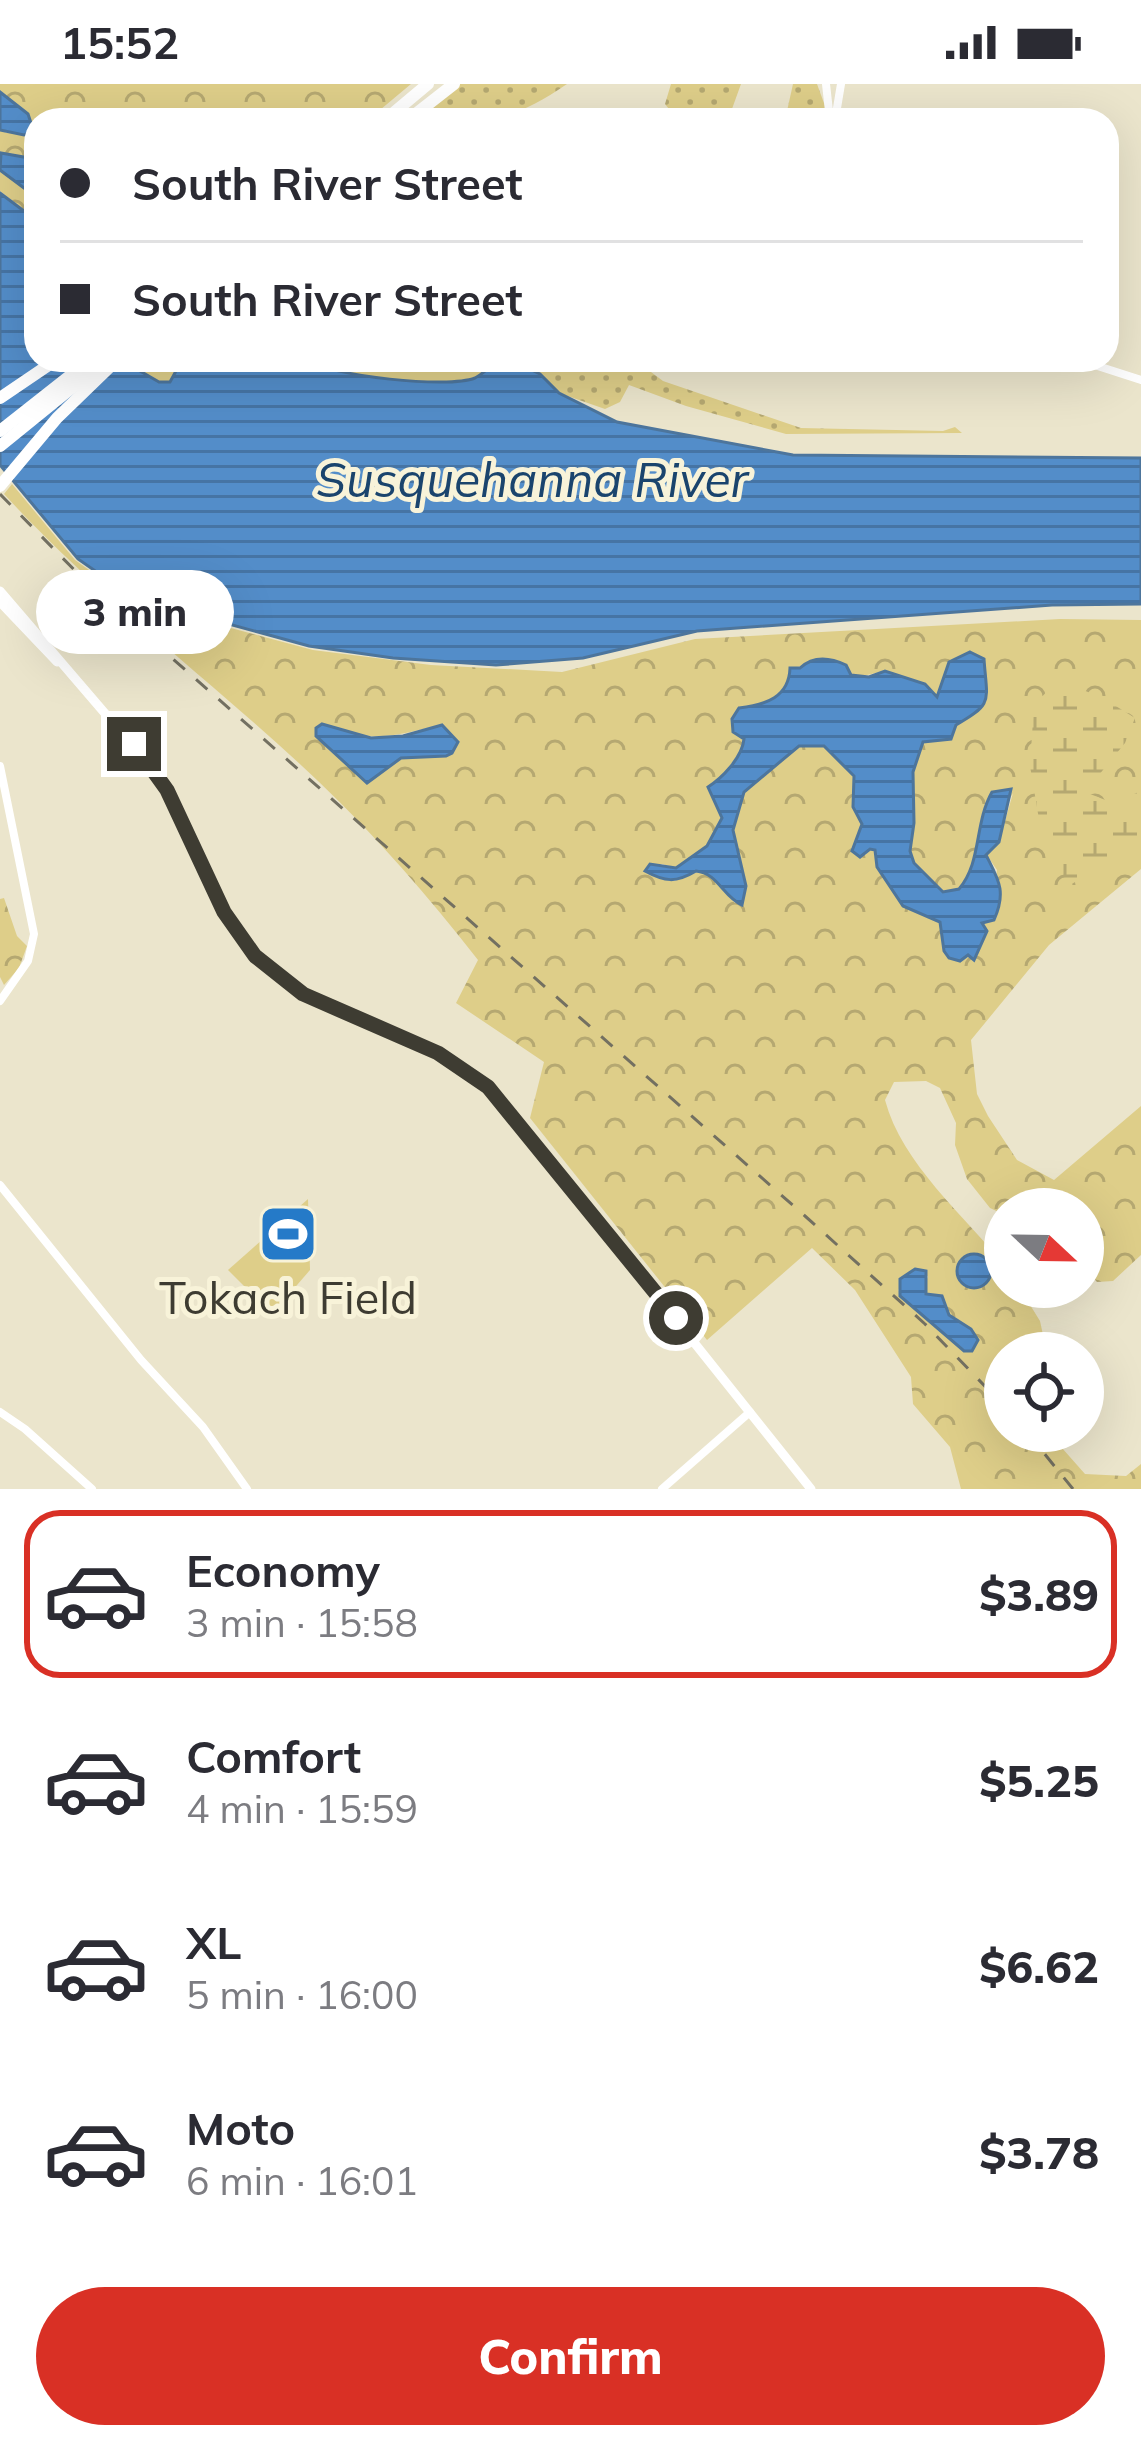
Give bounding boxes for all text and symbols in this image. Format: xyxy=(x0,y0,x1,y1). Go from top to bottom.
text: 15:52 xyxy=(60,14,179,70)
text: South River Street xyxy=(132,155,523,211)
text: South River Street xyxy=(132,271,523,327)
water label: Susquehanna River xyxy=(316,449,750,509)
callout: 3 min xyxy=(35,570,233,654)
text: 3 min xyxy=(83,587,187,636)
route end xyxy=(107,717,161,771)
north arrow xyxy=(984,1188,1104,1308)
map controls xyxy=(984,1188,1104,1452)
sports icon: Tokach Field xyxy=(257,1203,319,1265)
place label: Tokach Field xyxy=(159,1269,417,1325)
route start xyxy=(649,1291,703,1345)
button: locate xyxy=(984,1332,1104,1452)
icon: car xyxy=(42,1540,150,1648)
text: Economy xyxy=(186,1542,380,1598)
text: $3.89 xyxy=(979,1566,1099,1622)
text: 3 min · 15:58 xyxy=(186,1598,418,1647)
icon: car xyxy=(42,1726,150,1834)
text: Comfort xyxy=(186,1728,361,1784)
text: $5.25 xyxy=(979,1752,1099,1808)
text: 4 min · 15:59 xyxy=(186,1784,418,1833)
icon: car xyxy=(42,1912,150,2020)
text: XL xyxy=(186,1914,241,1970)
text: $6.62 xyxy=(979,1938,1099,1994)
text: 5 min · 16:00 xyxy=(186,1970,418,2019)
icon: car xyxy=(42,2098,150,2206)
text: Moto xyxy=(186,2100,295,2156)
text: $3.78 xyxy=(979,2124,1099,2180)
text: 6 min · 16:01 xyxy=(186,2156,418,2205)
button: Confirm xyxy=(36,2287,1105,2425)

